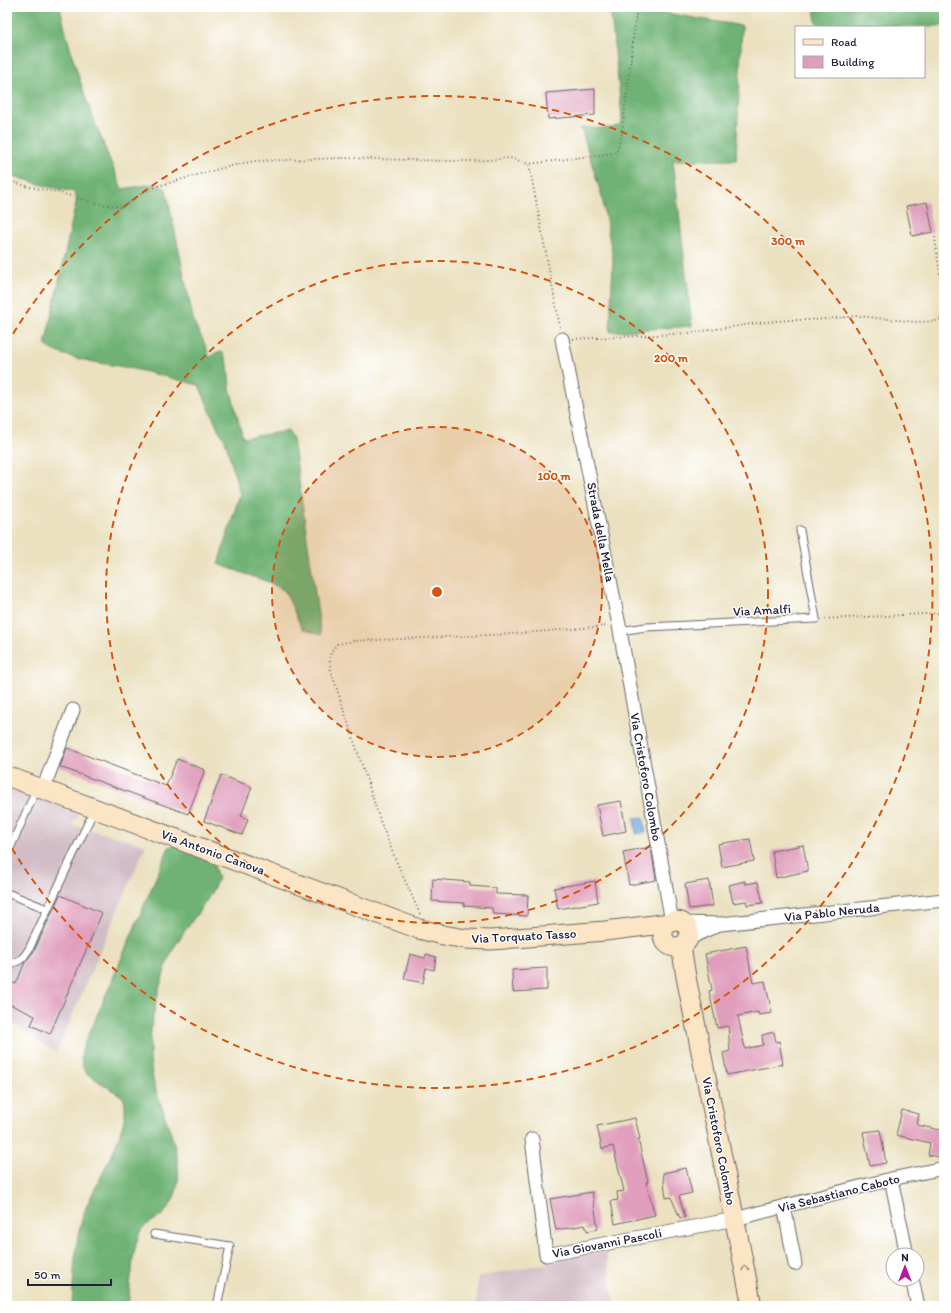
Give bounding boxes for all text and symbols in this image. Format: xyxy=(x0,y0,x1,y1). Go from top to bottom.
legend xyxy=(795,26,925,78)
text: Road xyxy=(831,35,857,49)
text: Building xyxy=(831,55,875,69)
text: 300 m xyxy=(771,234,806,248)
text: 200 m xyxy=(654,351,689,365)
text: 100 m xyxy=(537,469,571,483)
street label: Strada della Mella xyxy=(584,481,618,583)
centre of rings xyxy=(430,585,444,599)
street label: Via Amalfi xyxy=(733,601,791,619)
street label: Via Cristoforo Colombo xyxy=(627,712,665,843)
street label: Via Antonio Canova xyxy=(159,826,267,878)
street label: Via Pablo Neruda xyxy=(784,900,881,924)
street label: Via Torquato Tasso xyxy=(471,926,577,946)
street label: Via Cristoforo Colombo xyxy=(699,1076,739,1207)
street label: Via Sebastiano Caboto xyxy=(777,1171,902,1215)
street label: Via Giovanni Pascoli xyxy=(551,1225,663,1261)
north arrow xyxy=(885,1247,925,1287)
text: N xyxy=(901,1251,909,1264)
scale bar xyxy=(28,1261,111,1287)
one-way arrow xyxy=(741,1265,749,1271)
text: 50 m xyxy=(34,1268,60,1282)

